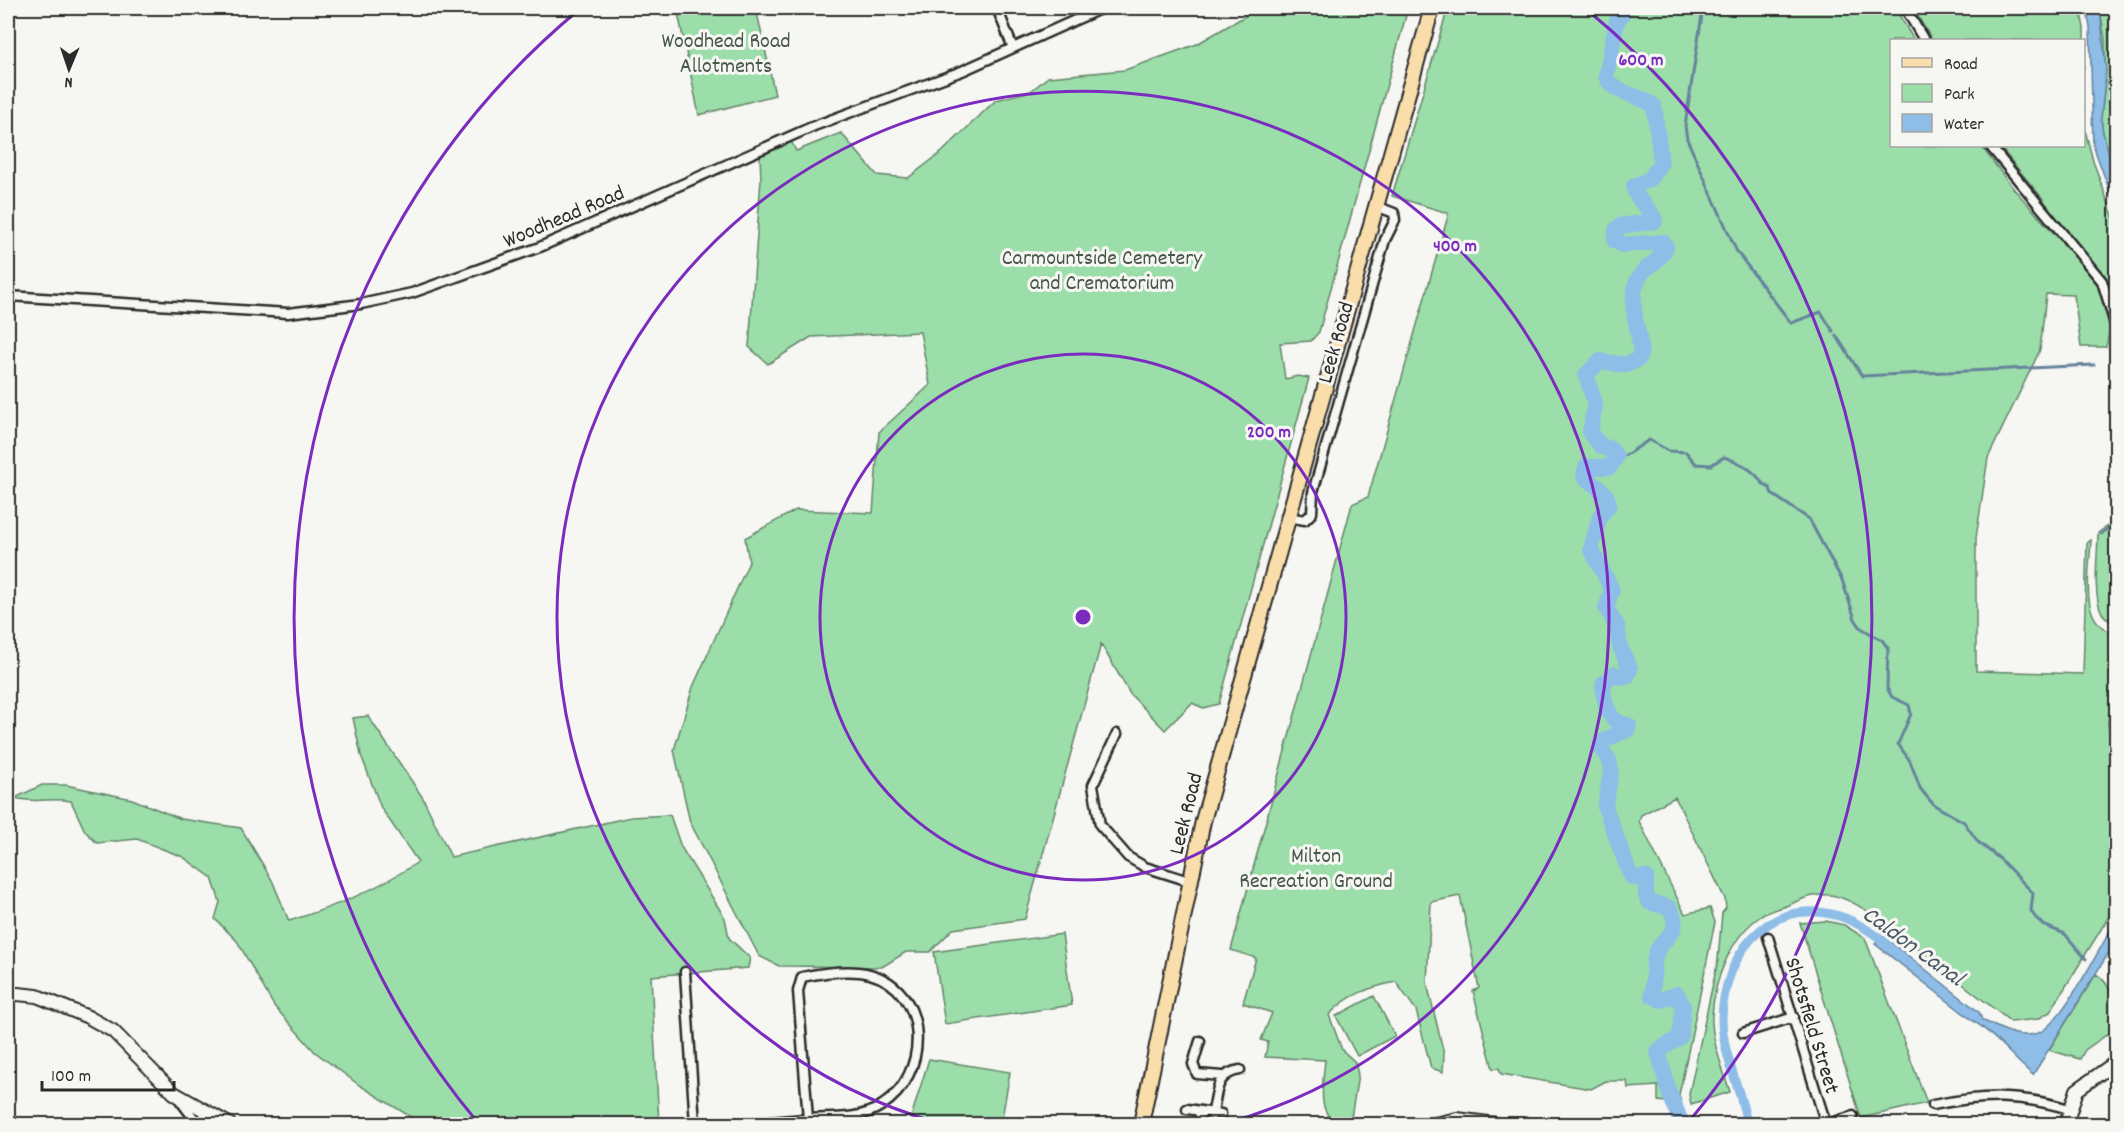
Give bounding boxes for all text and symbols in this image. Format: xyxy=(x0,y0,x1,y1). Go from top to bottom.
park label: Woodhead Road Allotments xyxy=(661,27,791,83)
north arrow xyxy=(39,39,99,99)
legend xyxy=(1890,39,2085,147)
text: 600 m xyxy=(1619,49,1663,74)
text: Road xyxy=(1944,53,1978,78)
text: N xyxy=(64,70,73,93)
text: Park xyxy=(1944,83,1975,108)
text: Water xyxy=(1944,113,1984,138)
street label: Woodhead Road xyxy=(499,179,630,258)
text: 400 m xyxy=(1433,235,1477,260)
park label: Carmountside Cemetery and Crematorium xyxy=(1002,244,1203,300)
street label: Leek Road xyxy=(1311,299,1364,387)
text: 200 m xyxy=(1247,421,1291,446)
centre of rings xyxy=(1073,607,1093,627)
street label: Leek Road xyxy=(1162,770,1213,858)
park label: Milton Recreation Ground xyxy=(1239,842,1393,898)
water label: Caldon Canal xyxy=(1854,899,1972,997)
street label: Shotsfield Street xyxy=(1775,954,1846,1098)
scale bar xyxy=(42,1054,174,1092)
text: 100 m xyxy=(51,1065,91,1090)

